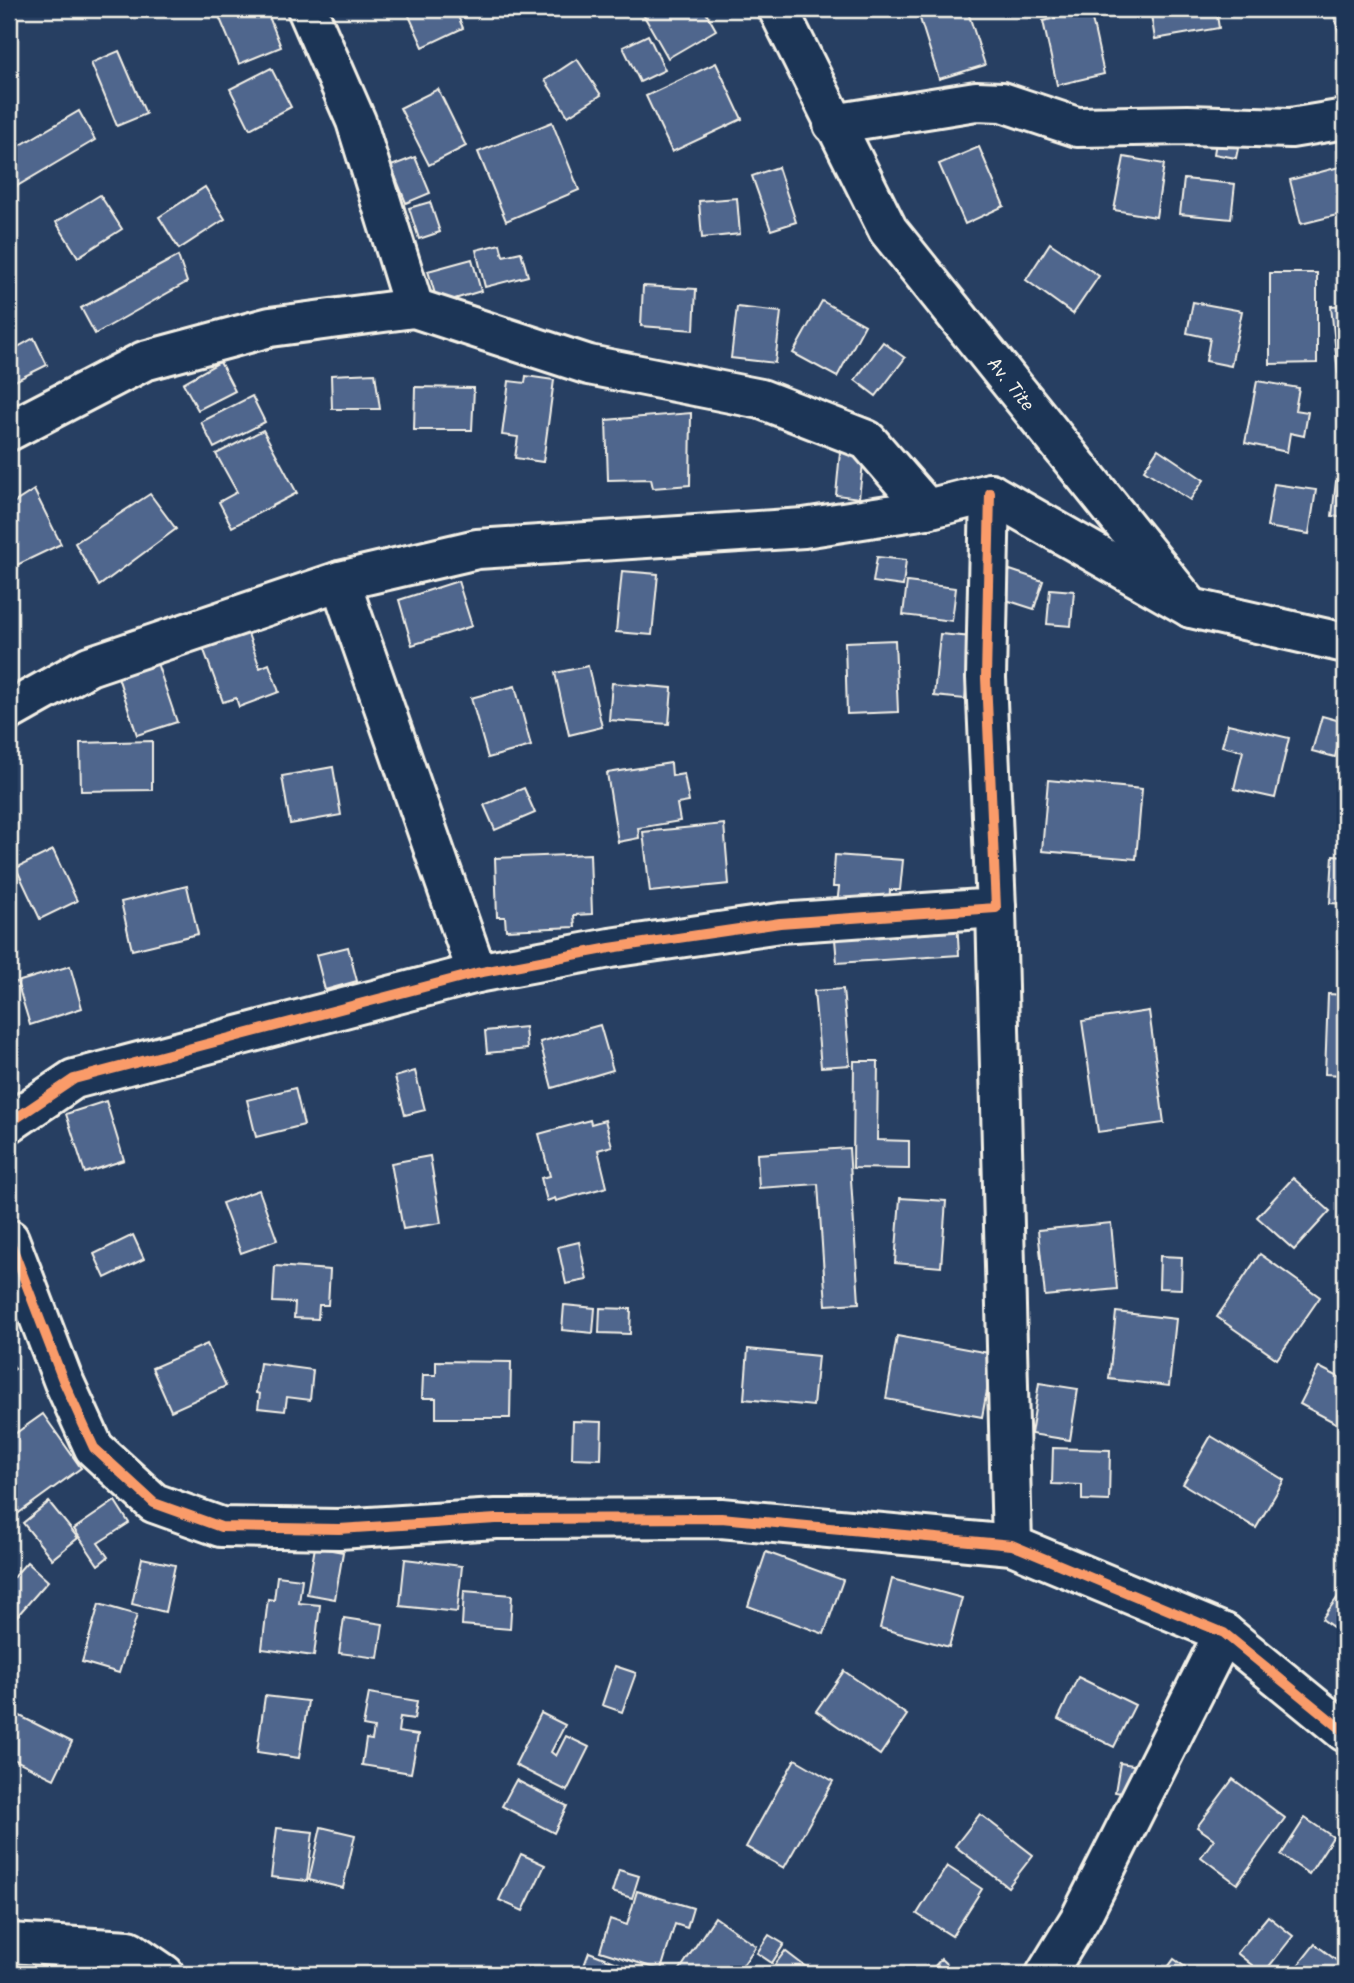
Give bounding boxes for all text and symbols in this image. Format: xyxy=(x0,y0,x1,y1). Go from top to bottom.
street label: Av. Tite xyxy=(979,351,1041,419)

